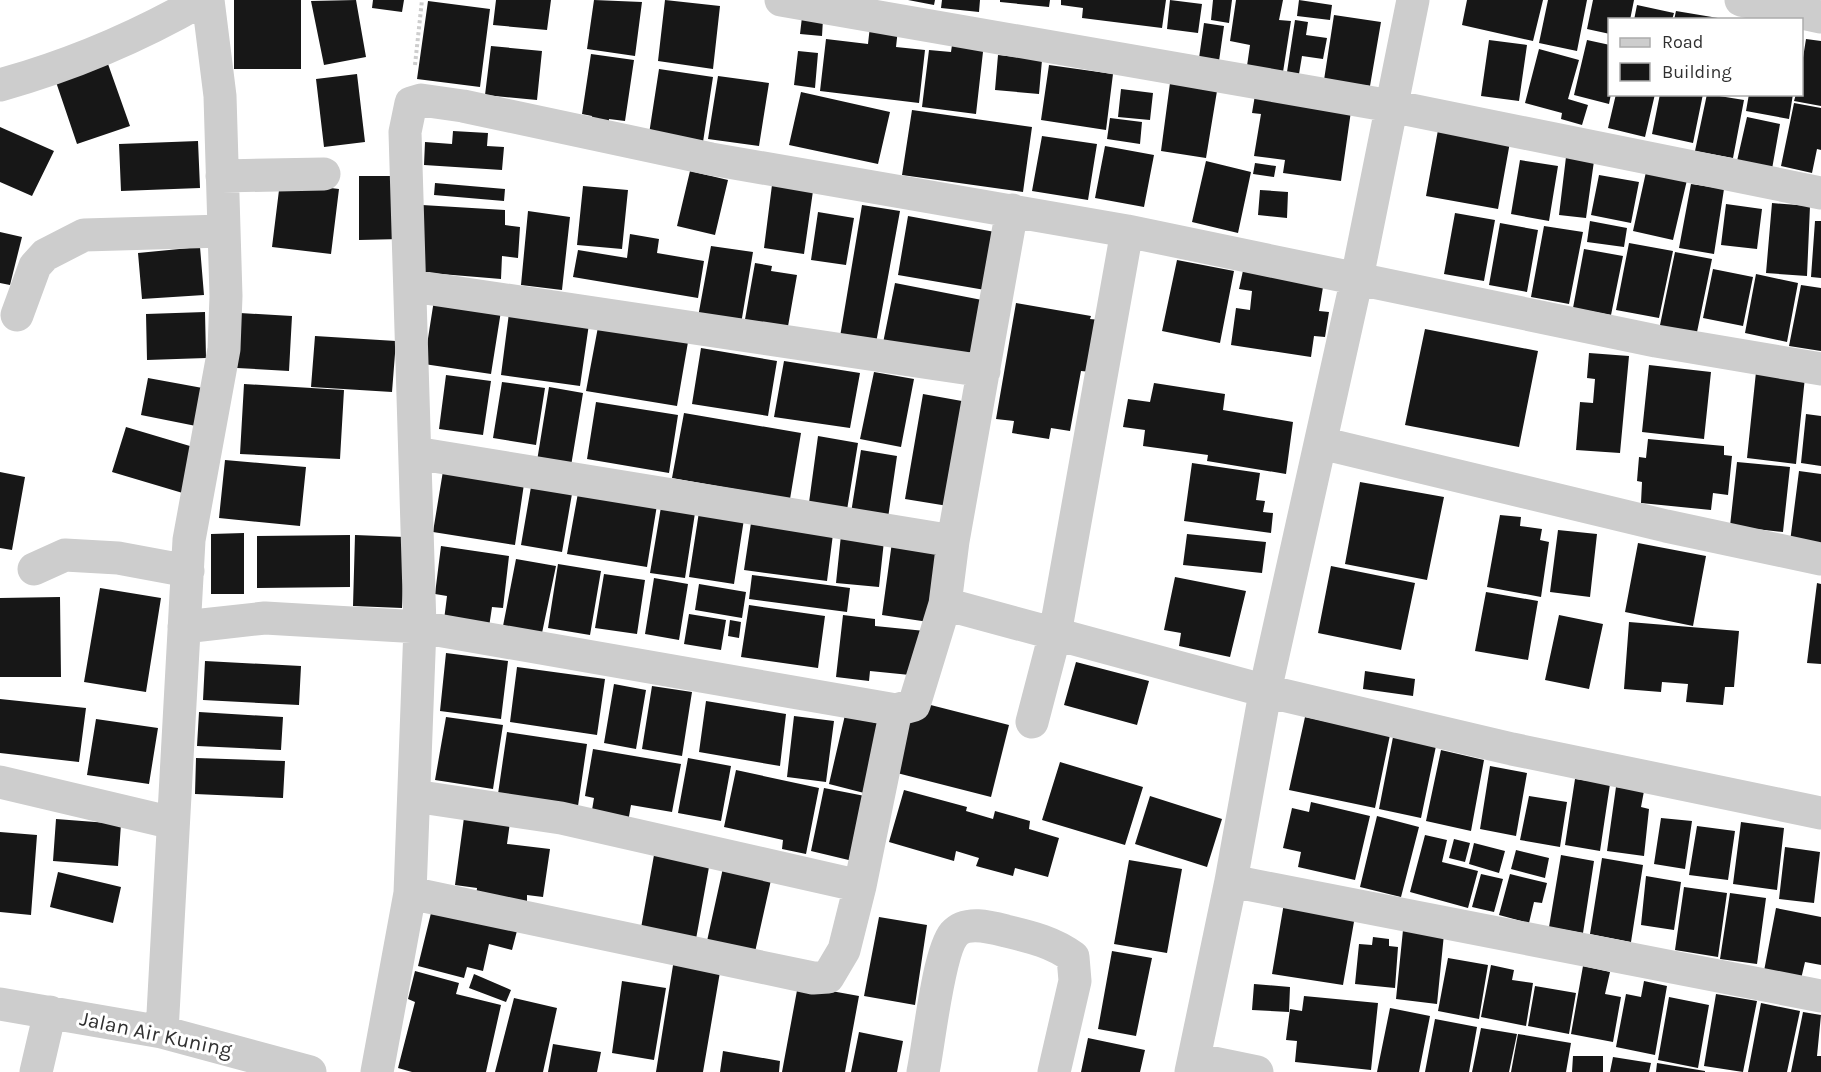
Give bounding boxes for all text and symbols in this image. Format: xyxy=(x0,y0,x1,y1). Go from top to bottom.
legend xyxy=(1608,18,1803,96)
text: Road xyxy=(1662,31,1703,53)
text: Building xyxy=(1662,61,1732,83)
street label: Jalan Air Kuning xyxy=(78,1006,234,1062)

